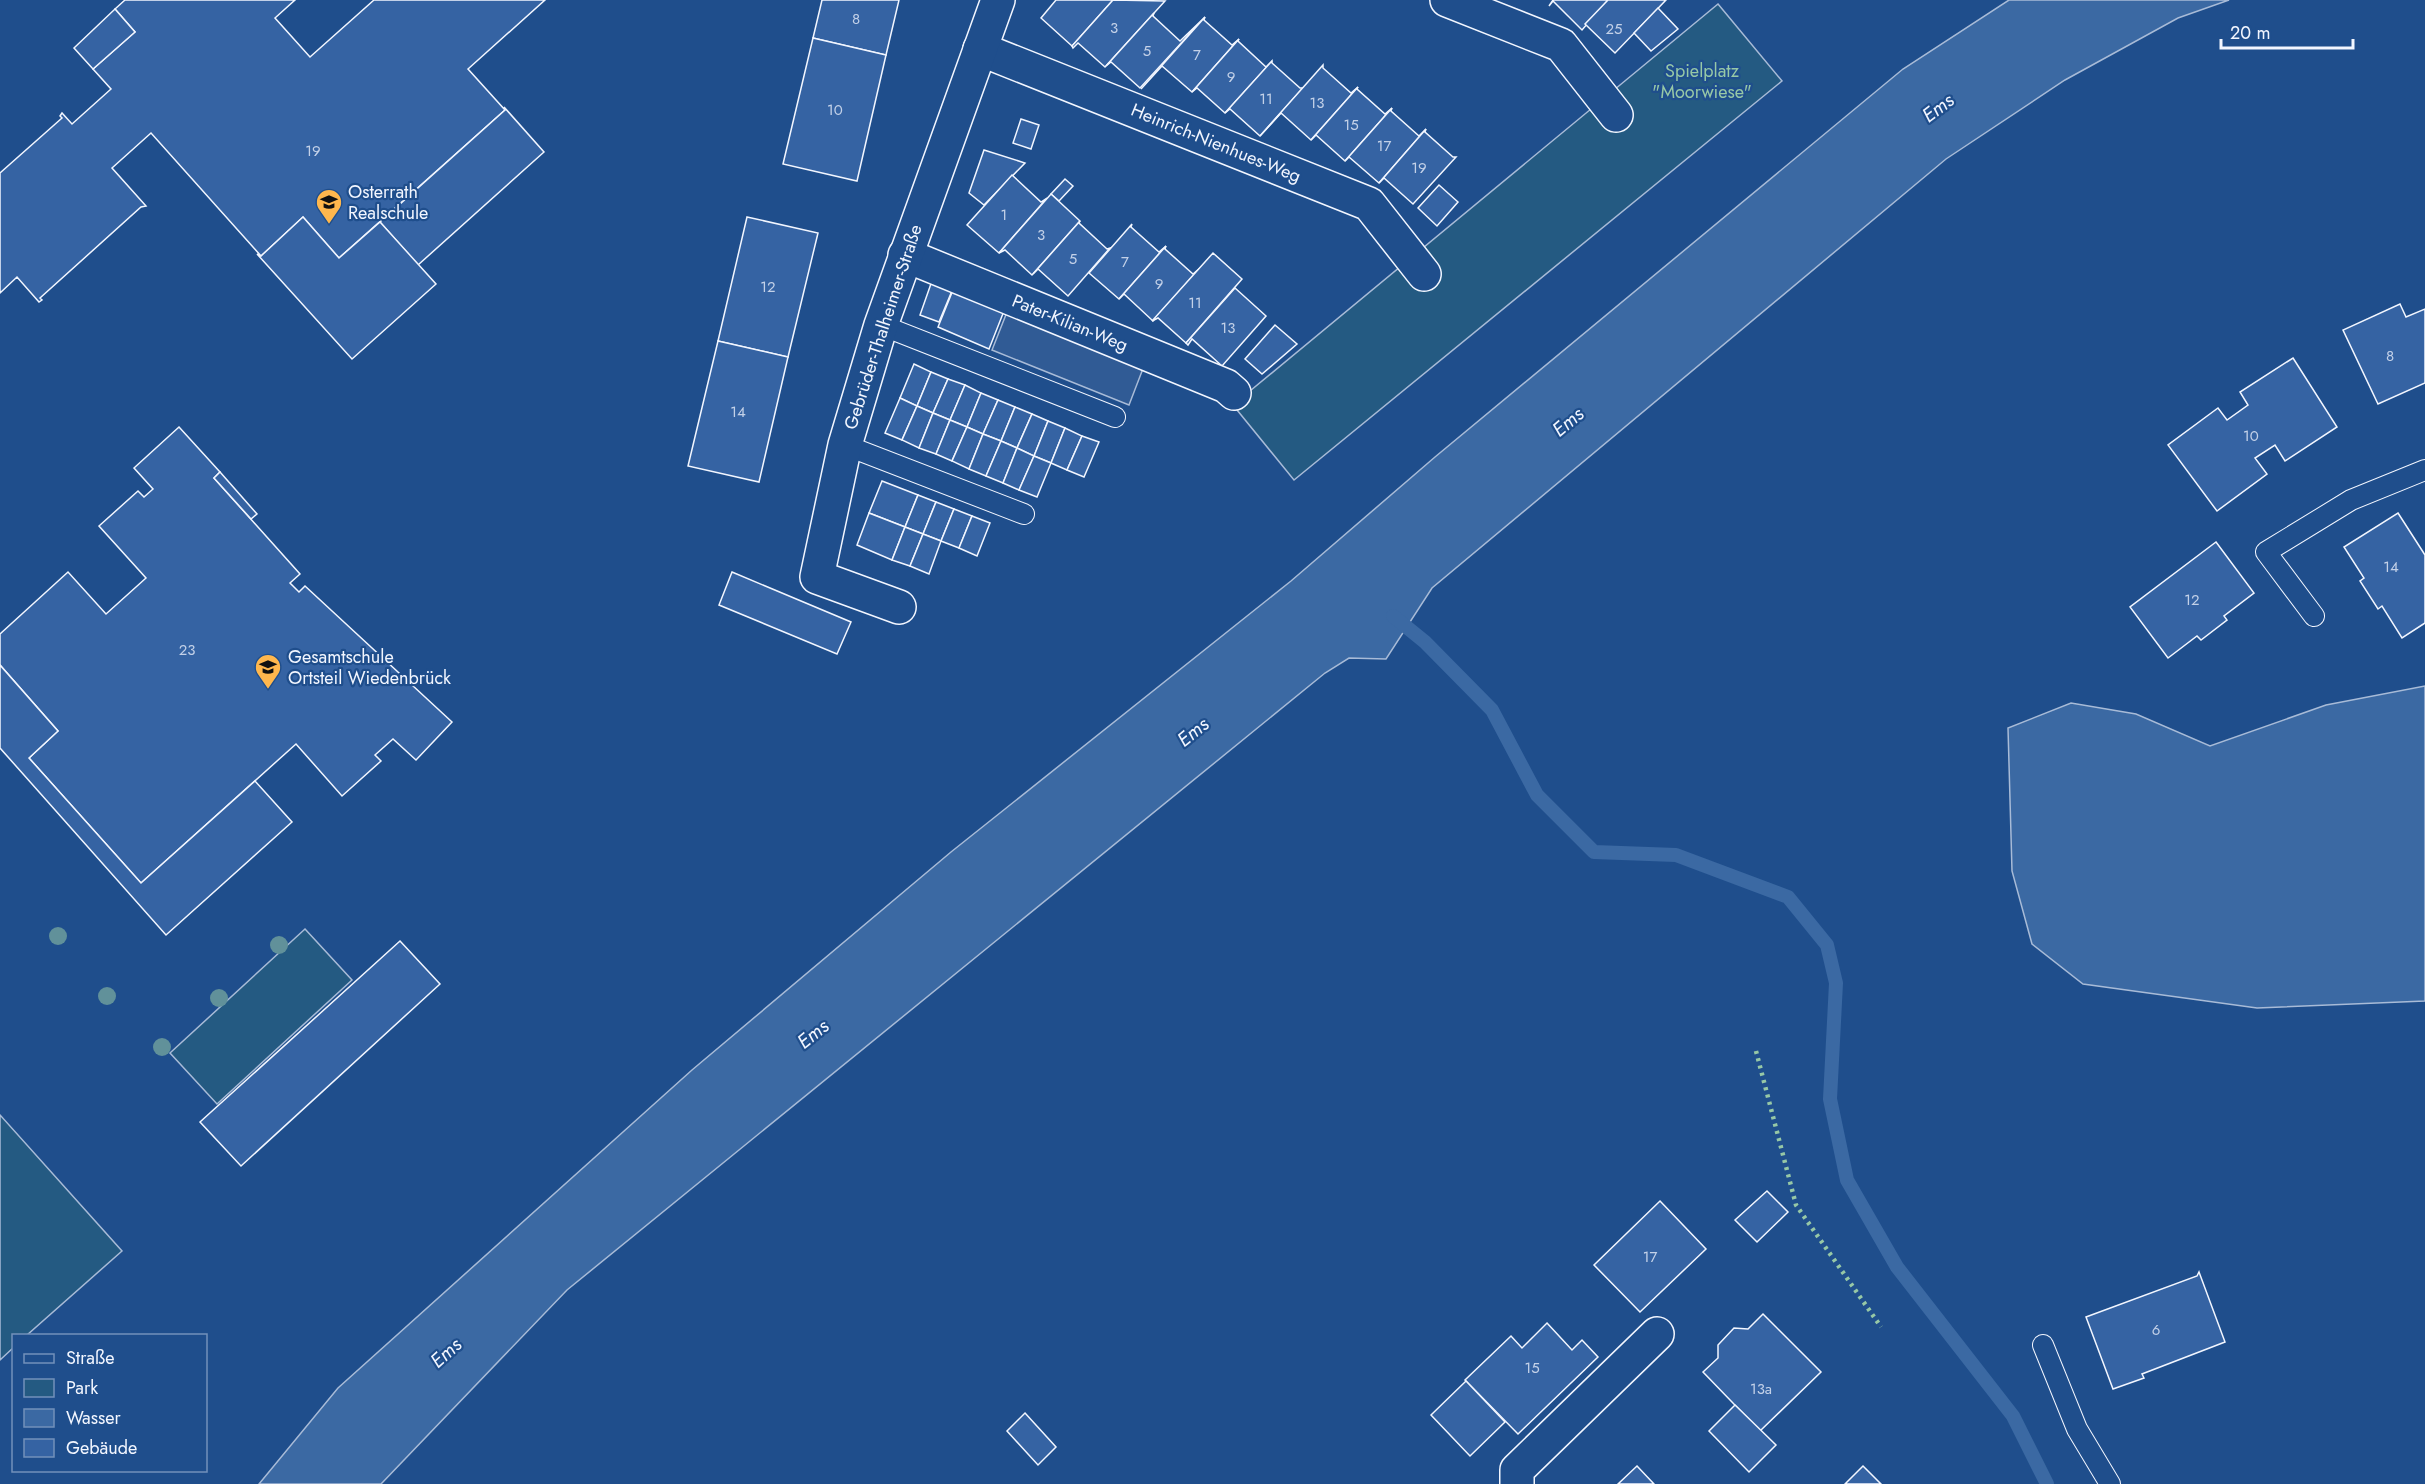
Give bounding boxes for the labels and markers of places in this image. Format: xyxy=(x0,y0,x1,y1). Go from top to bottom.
place label: Osterrath Realschule xyxy=(348,179,428,226)
school or university icon: Osterrath Realschule xyxy=(314,187,344,225)
place label: Gesamtschule Ortsteil Wiedenbrück xyxy=(288,644,451,691)
school or university icon: Gesamtschule Ortsteil Wiedenbrück xyxy=(253,652,283,690)

